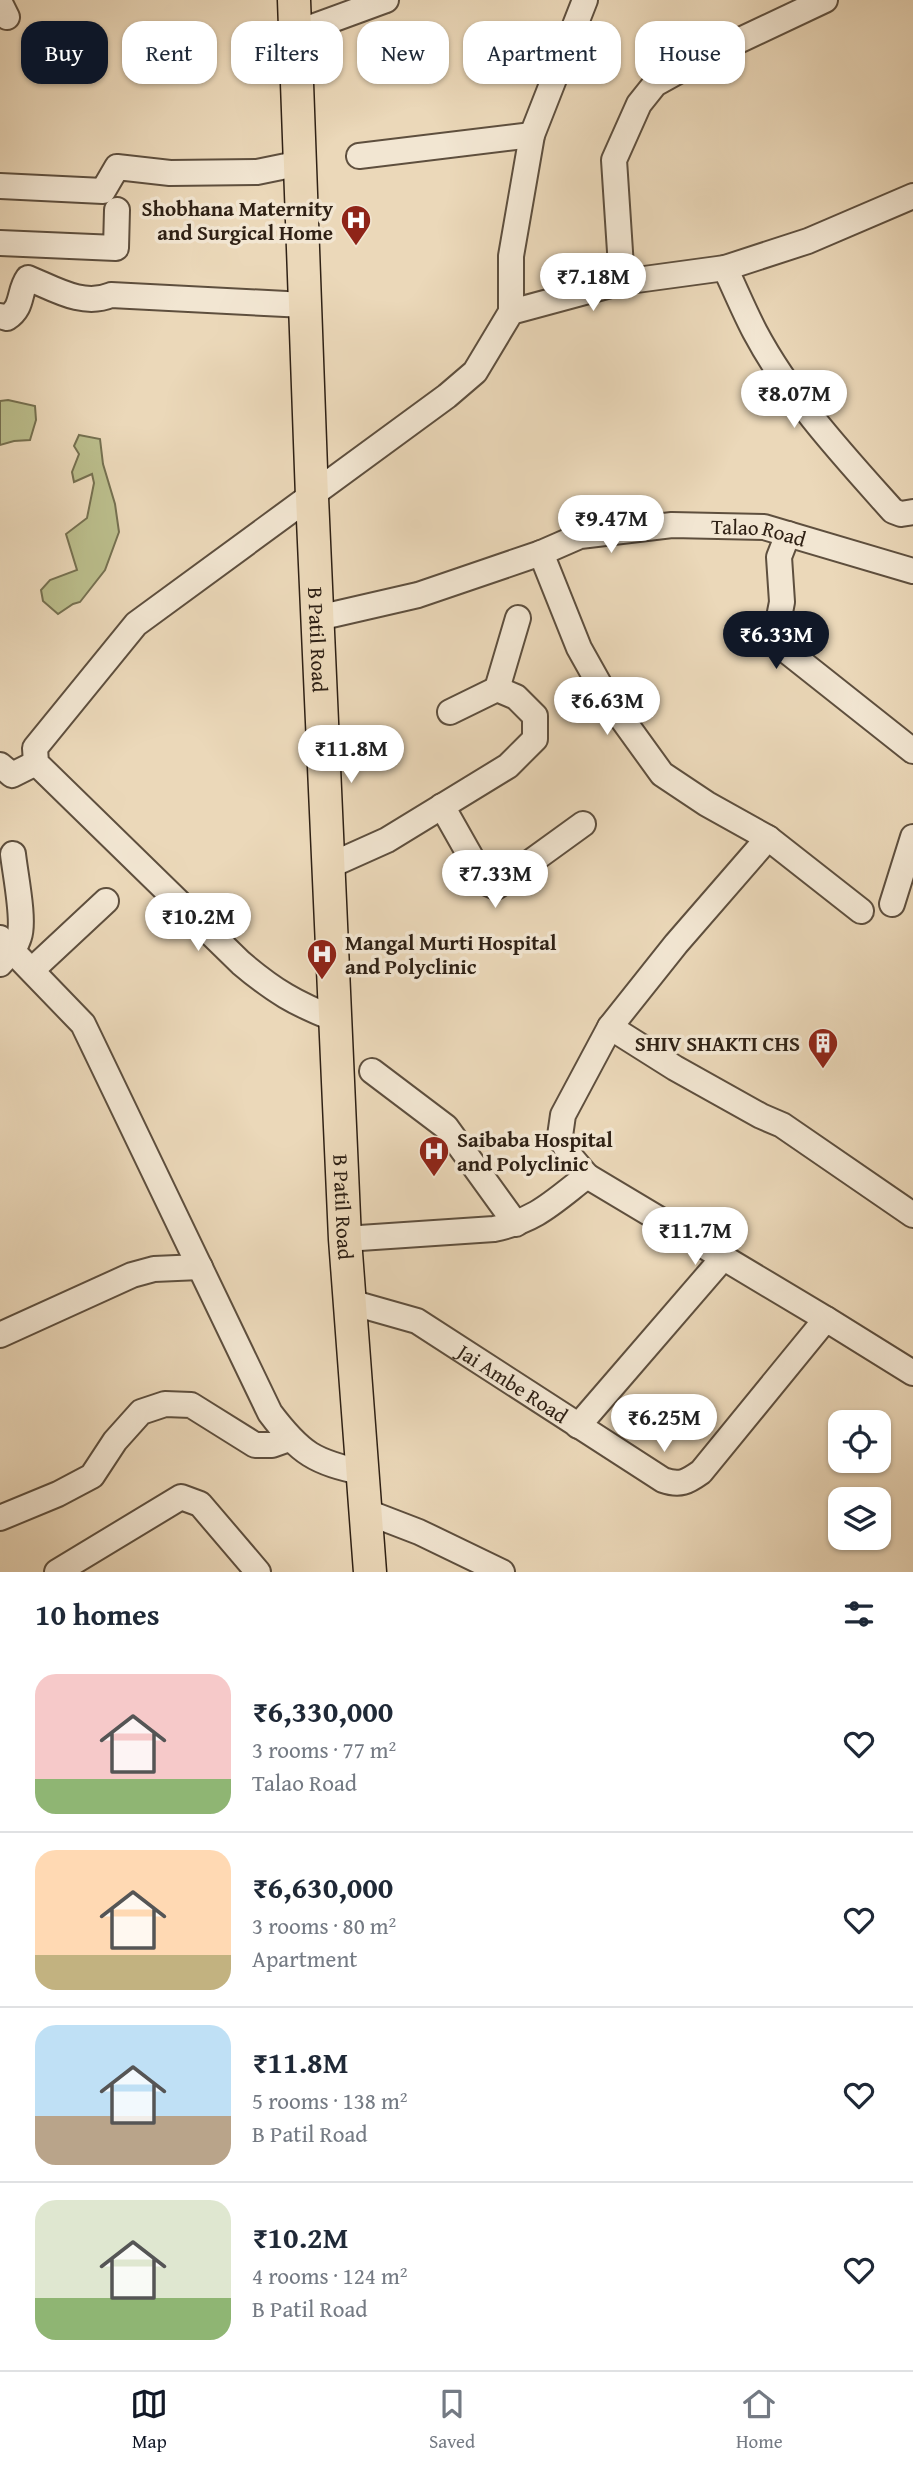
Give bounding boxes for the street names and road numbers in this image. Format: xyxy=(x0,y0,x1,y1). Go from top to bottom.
street label: Talao Road xyxy=(711,510,811,554)
street label: B Patil Road xyxy=(301,586,336,694)
street label: B Patil Road xyxy=(326,1154,362,1262)
street label: Jai Ambe Road xyxy=(449,1334,575,1431)

